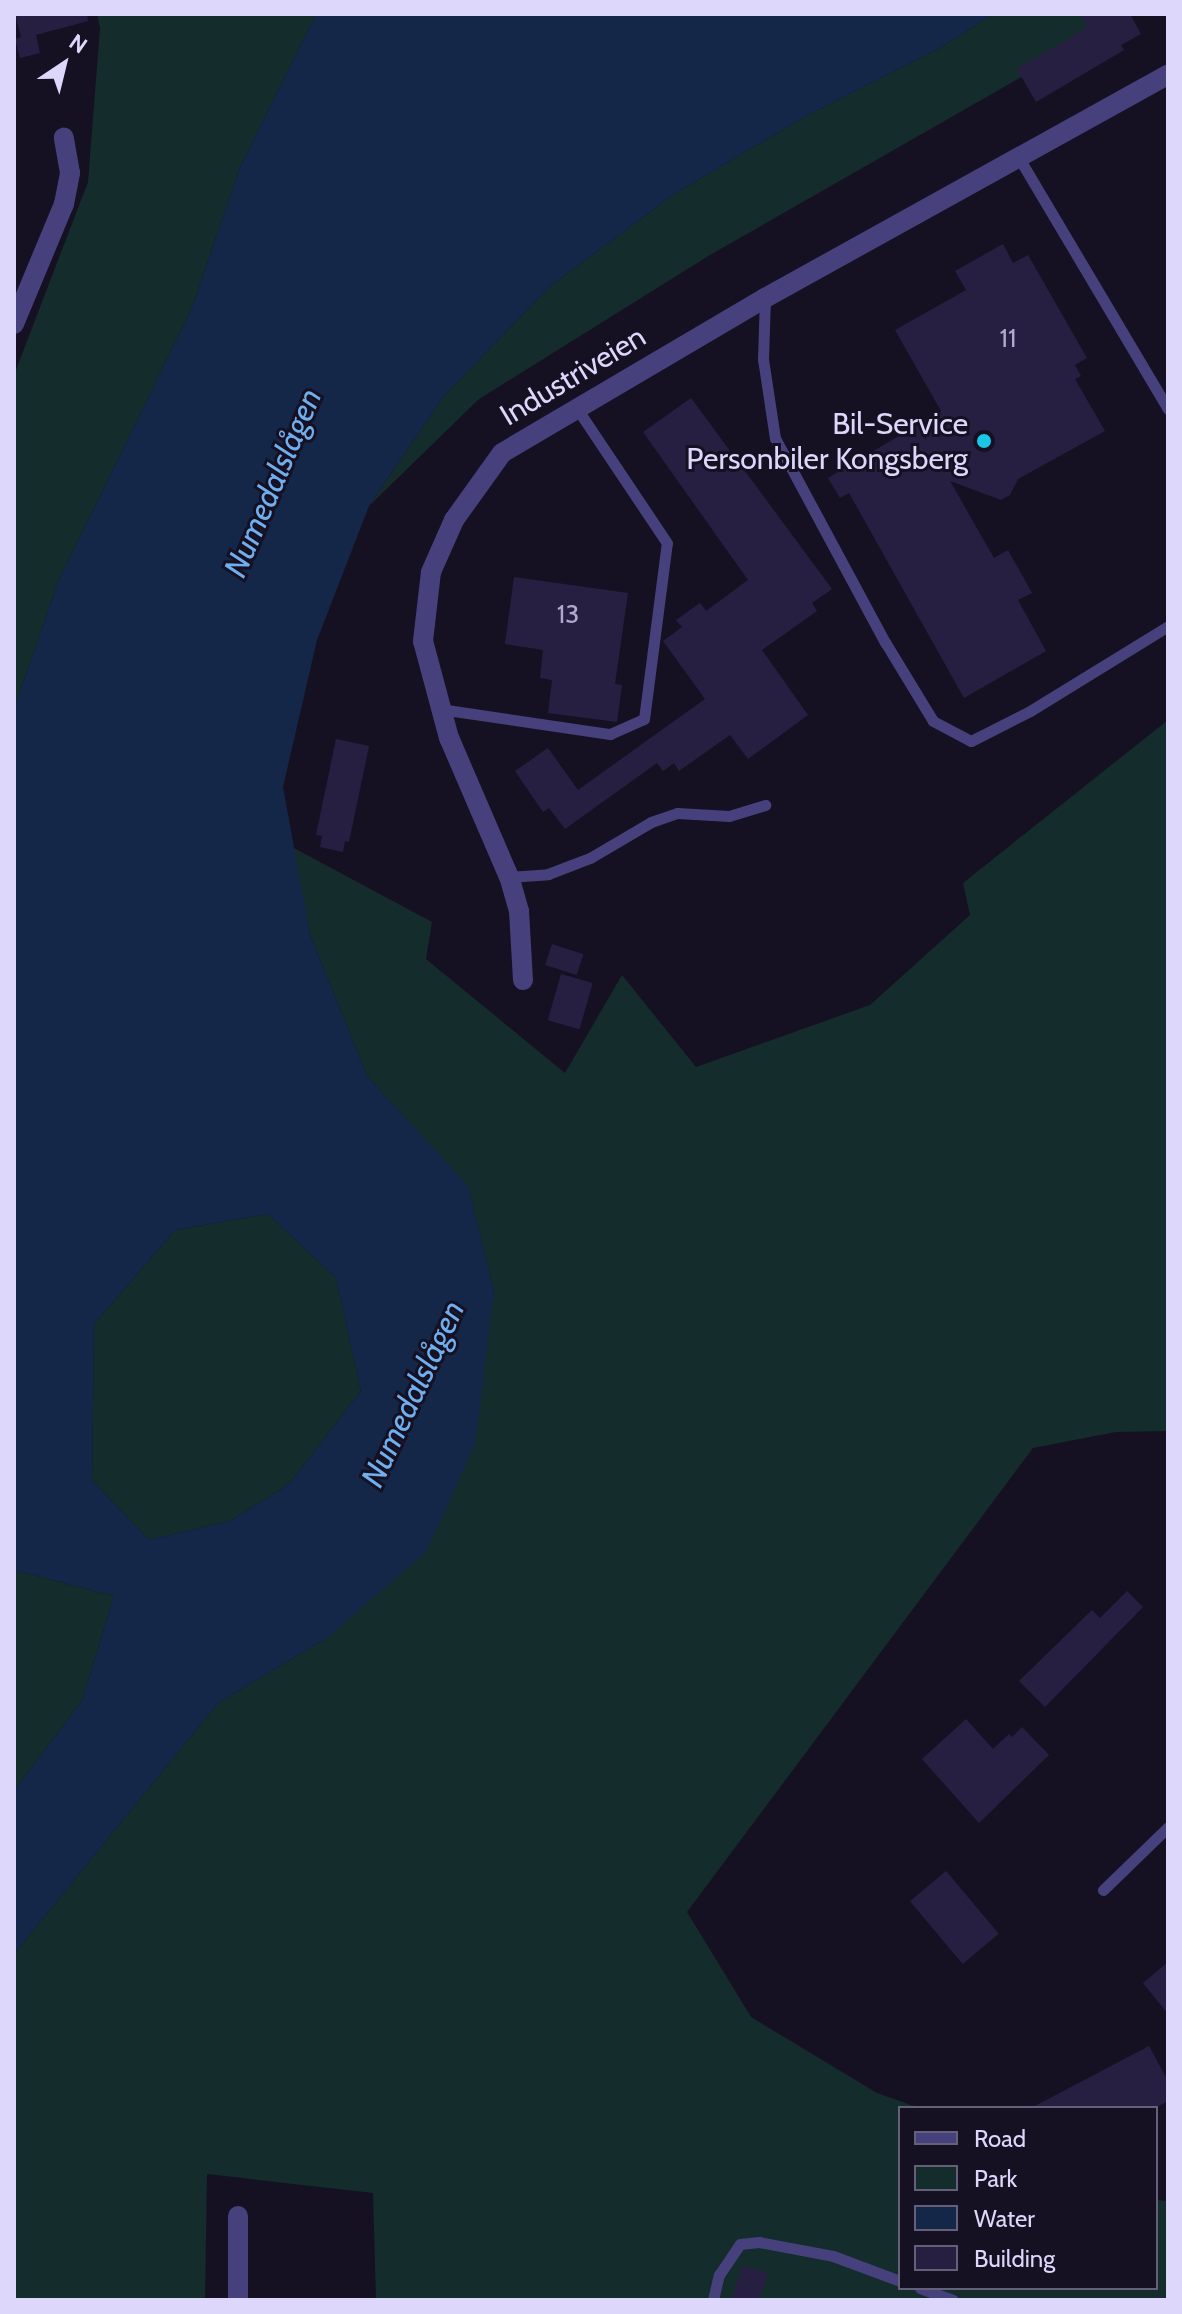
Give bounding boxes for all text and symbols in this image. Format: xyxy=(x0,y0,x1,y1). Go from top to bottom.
north arrow xyxy=(24,24,104,104)
text: N xyxy=(64,28,92,59)
street label: Industriveien xyxy=(494,319,652,433)
house number: 11 xyxy=(1000,323,1016,355)
water label: Numedalslågen xyxy=(216,383,330,583)
place label: Bil-Service Personbiler Kongsberg xyxy=(686,406,968,476)
marker: Bil-Service Personbiler Kongsberg xyxy=(975,432,993,450)
house number: 13 xyxy=(557,599,579,631)
water label: Numedalslågen xyxy=(353,1295,473,1493)
legend xyxy=(898,2106,1158,2290)
text: Road xyxy=(974,2124,1026,2153)
text: Park xyxy=(974,2164,1017,2193)
text: Water xyxy=(974,2204,1035,2233)
text: Building xyxy=(974,2244,1055,2273)

